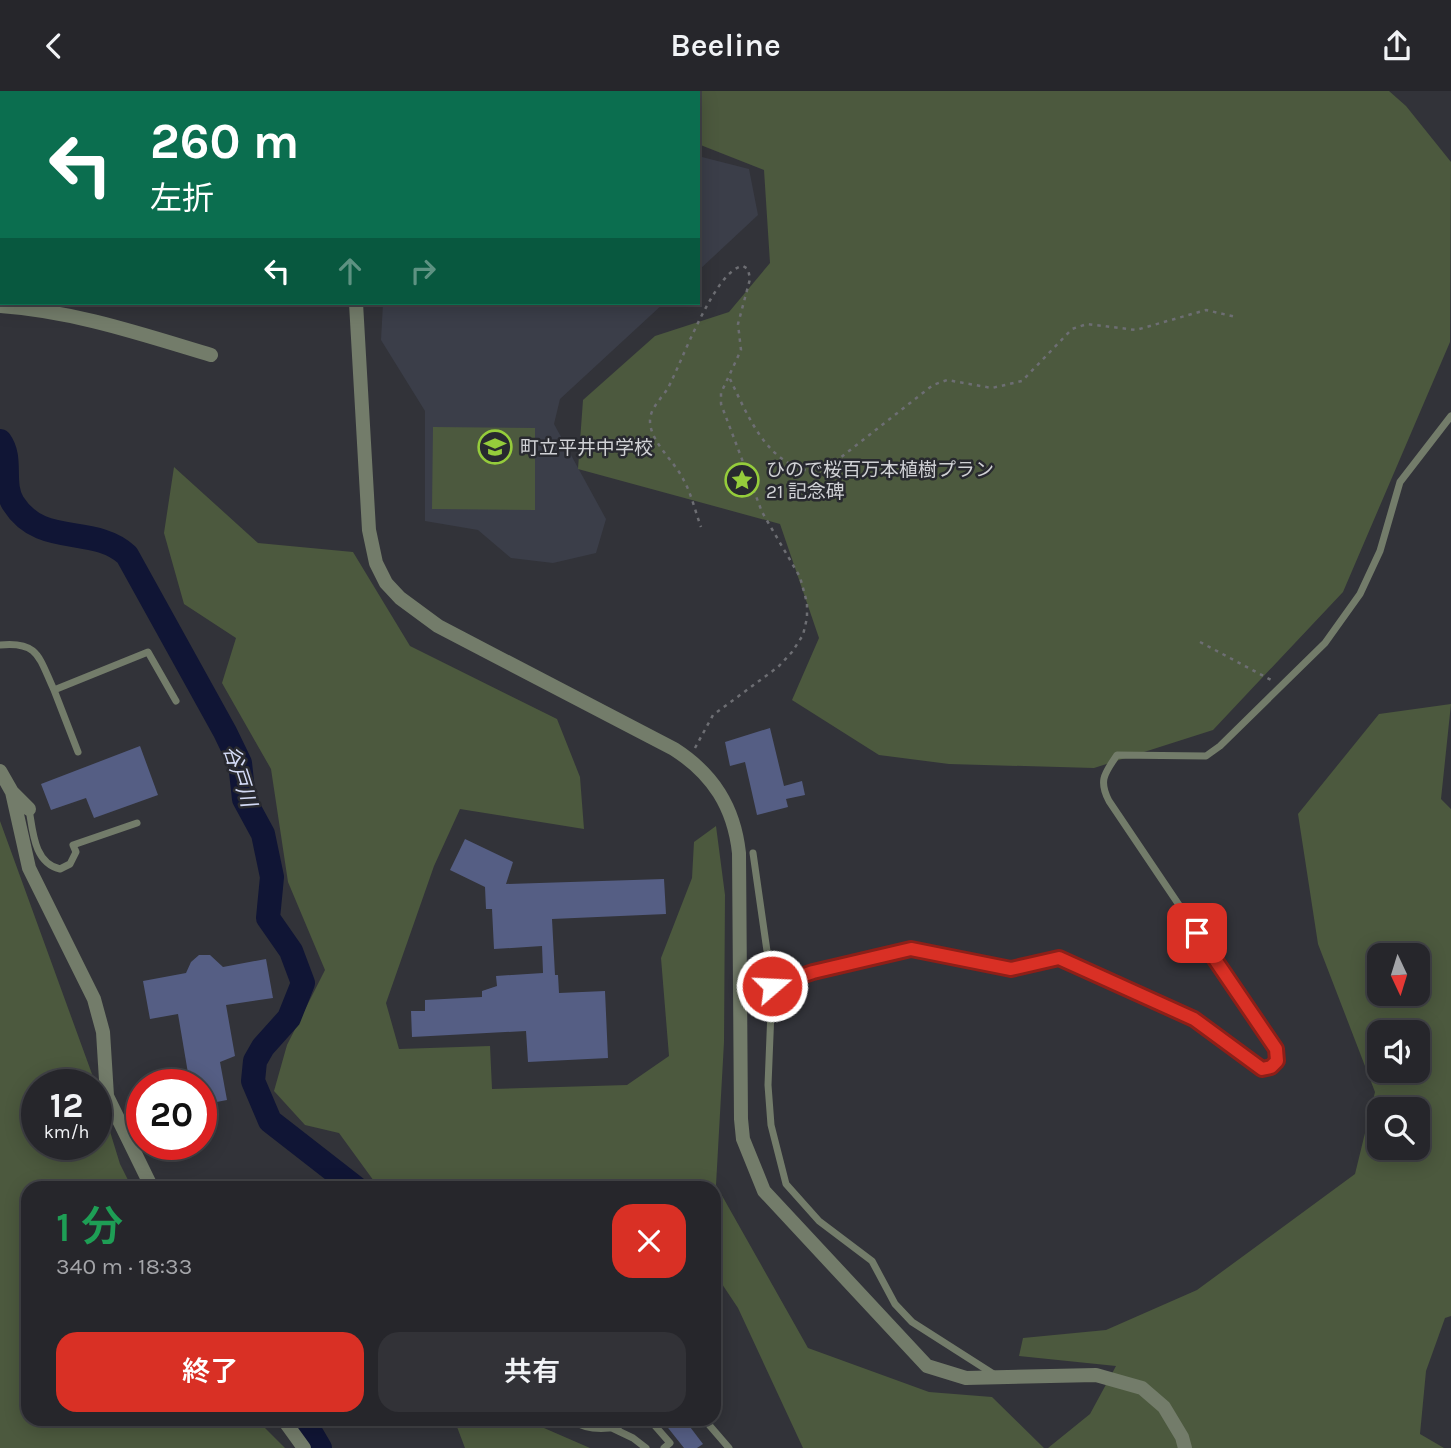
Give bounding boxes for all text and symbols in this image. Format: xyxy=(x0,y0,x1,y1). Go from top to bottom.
icon: back xyxy=(35,27,73,65)
text: Beeline xyxy=(670,27,781,64)
icon: share xyxy=(1378,27,1416,65)
text: 260 m xyxy=(150,113,299,170)
icon: left xyxy=(35,119,126,210)
text: 左折 xyxy=(150,180,214,217)
icon: left xyxy=(258,252,296,290)
icon: ahead xyxy=(331,252,369,290)
icon: right xyxy=(404,252,442,290)
school or university icon: 町立平井中学校 xyxy=(476,428,514,466)
place label: 町立平井中学校 xyxy=(520,437,653,459)
place label: ひので桜百万本植樹プラン 21 記念碑 xyxy=(766,459,994,503)
place icon: ひので桜百万本植樹プラン 21 記念碑 xyxy=(723,461,761,499)
water label: 谷戸川 xyxy=(219,742,262,812)
pin xyxy=(1167,903,1227,963)
icon: arrive xyxy=(1178,914,1216,952)
north arrow xyxy=(1367,943,1430,1006)
map controls xyxy=(1367,943,1430,1160)
position arrow xyxy=(735,949,809,1023)
button: sound xyxy=(1367,1020,1430,1083)
speed limit sign: 20 xyxy=(126,1069,217,1160)
text: 12 xyxy=(50,1085,83,1126)
button: search xyxy=(1367,1097,1430,1160)
text: km/h xyxy=(44,1121,89,1143)
text: 1 分 xyxy=(56,1202,123,1252)
button: close xyxy=(612,1204,686,1278)
text: 340 m · 18:33 xyxy=(56,1253,192,1280)
button: 終了 xyxy=(56,1332,364,1412)
button: 共有 xyxy=(378,1332,686,1412)

